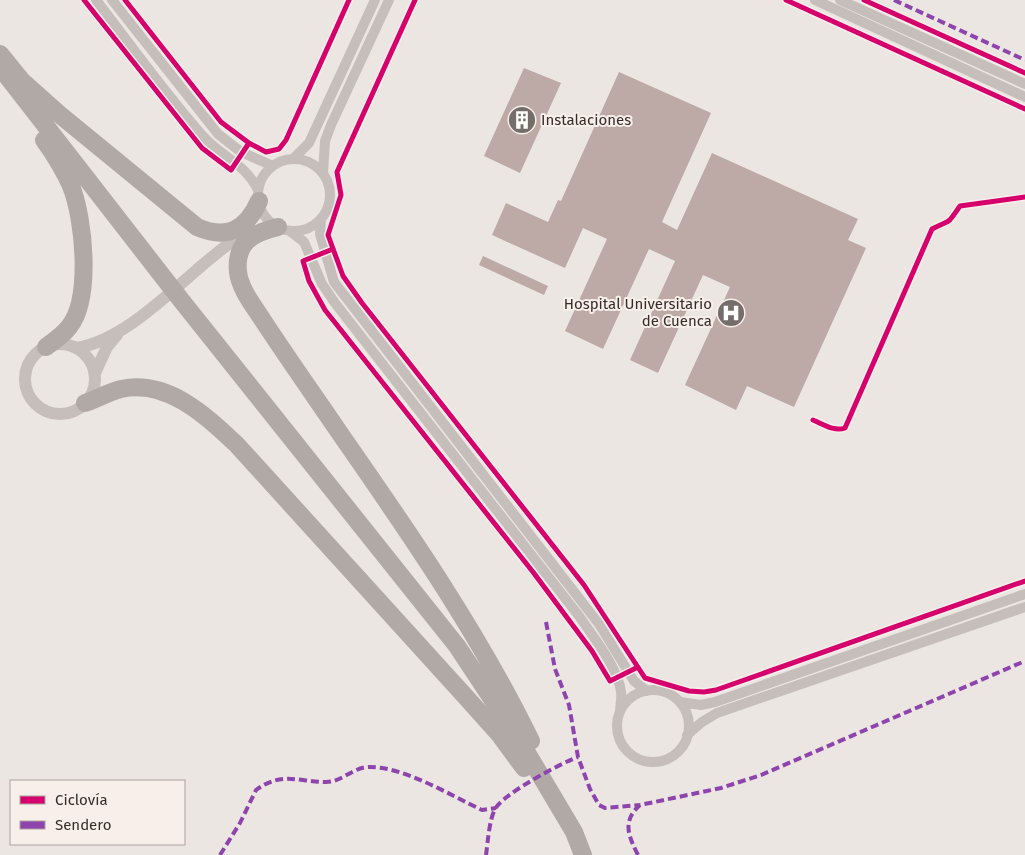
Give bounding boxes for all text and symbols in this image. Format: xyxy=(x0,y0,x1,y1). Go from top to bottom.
building icon: Instalaciones xyxy=(507,105,537,135)
place label: Instalaciones xyxy=(541,111,631,129)
place label: Hospital Universitario de Cuenca xyxy=(564,295,712,330)
hospital icon: Hospital Universitario de Cuenca xyxy=(716,298,746,328)
legend xyxy=(10,780,185,845)
text: Ciclovía xyxy=(55,791,108,809)
text: Sendero xyxy=(55,816,111,834)

